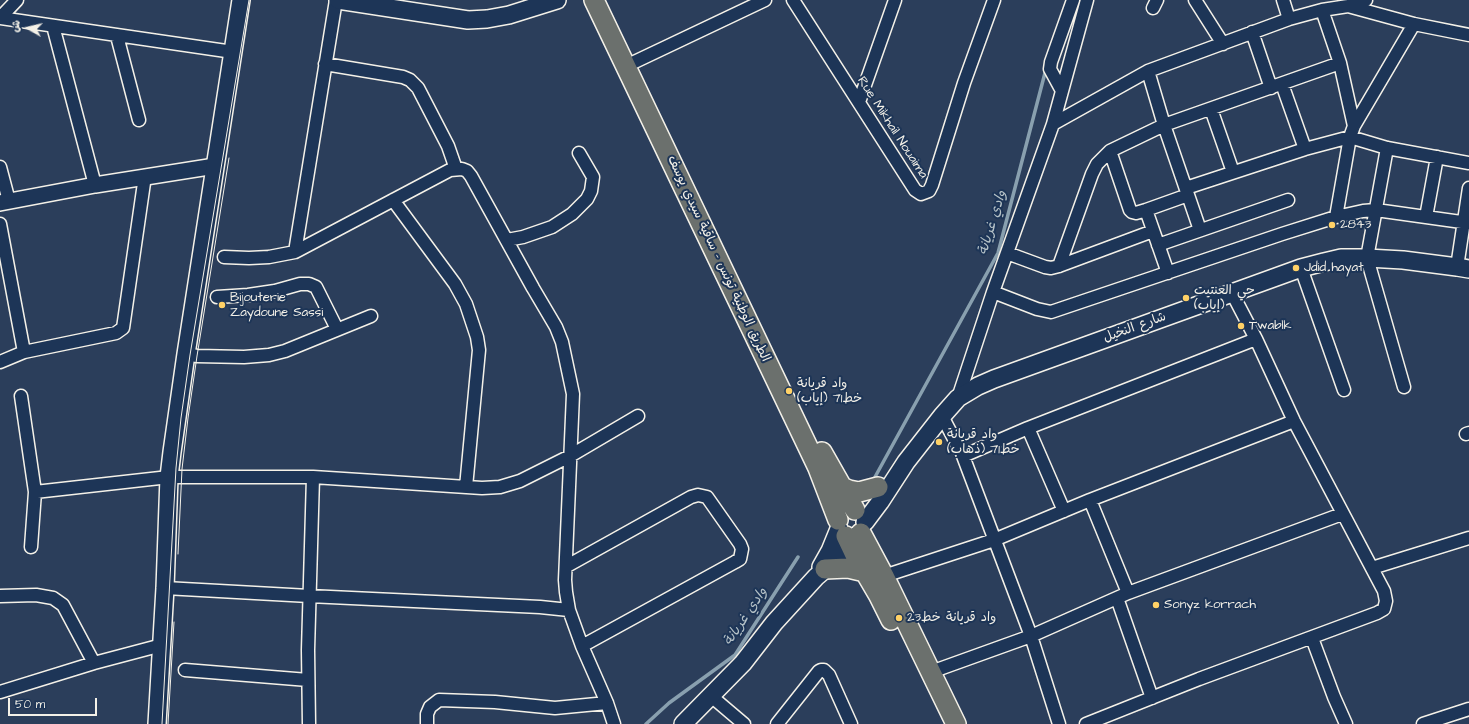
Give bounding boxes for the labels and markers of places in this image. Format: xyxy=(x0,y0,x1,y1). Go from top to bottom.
place label: 2843 xyxy=(1340,217,1371,233)
marker: 2843 xyxy=(1327,220,1337,230)
place label: Jdid hayat xyxy=(1304,260,1363,276)
marker: Jdid hayat xyxy=(1291,263,1301,273)
place label: حي العنتيت (إياب) xyxy=(1194,283,1255,314)
place label: Bijouterie Zaydoune Sassi xyxy=(230,290,323,321)
marker: حي العنتيت (إياب) xyxy=(1181,293,1191,303)
marker: Bijouterie Zaydoune Sassi xyxy=(217,300,227,310)
place label: Twablk xyxy=(1249,318,1292,334)
marker: Twablk xyxy=(1236,321,1246,331)
place label: واد قريانة خط71 (إياب) xyxy=(797,376,862,407)
marker: واد قريانة خط71 (إياب) xyxy=(784,386,794,396)
place label: واد قريانة خط71 (ذهاب) xyxy=(947,427,1020,458)
marker: واد قريانة خط71 (ذهاب) xyxy=(934,437,944,447)
place label: Sonyz korrach xyxy=(1164,597,1256,613)
marker: Sonyz korrach xyxy=(1151,600,1161,610)
place label: واد قريانة خط23 xyxy=(907,610,996,626)
marker: واد قريانة خط23 xyxy=(894,613,904,623)

